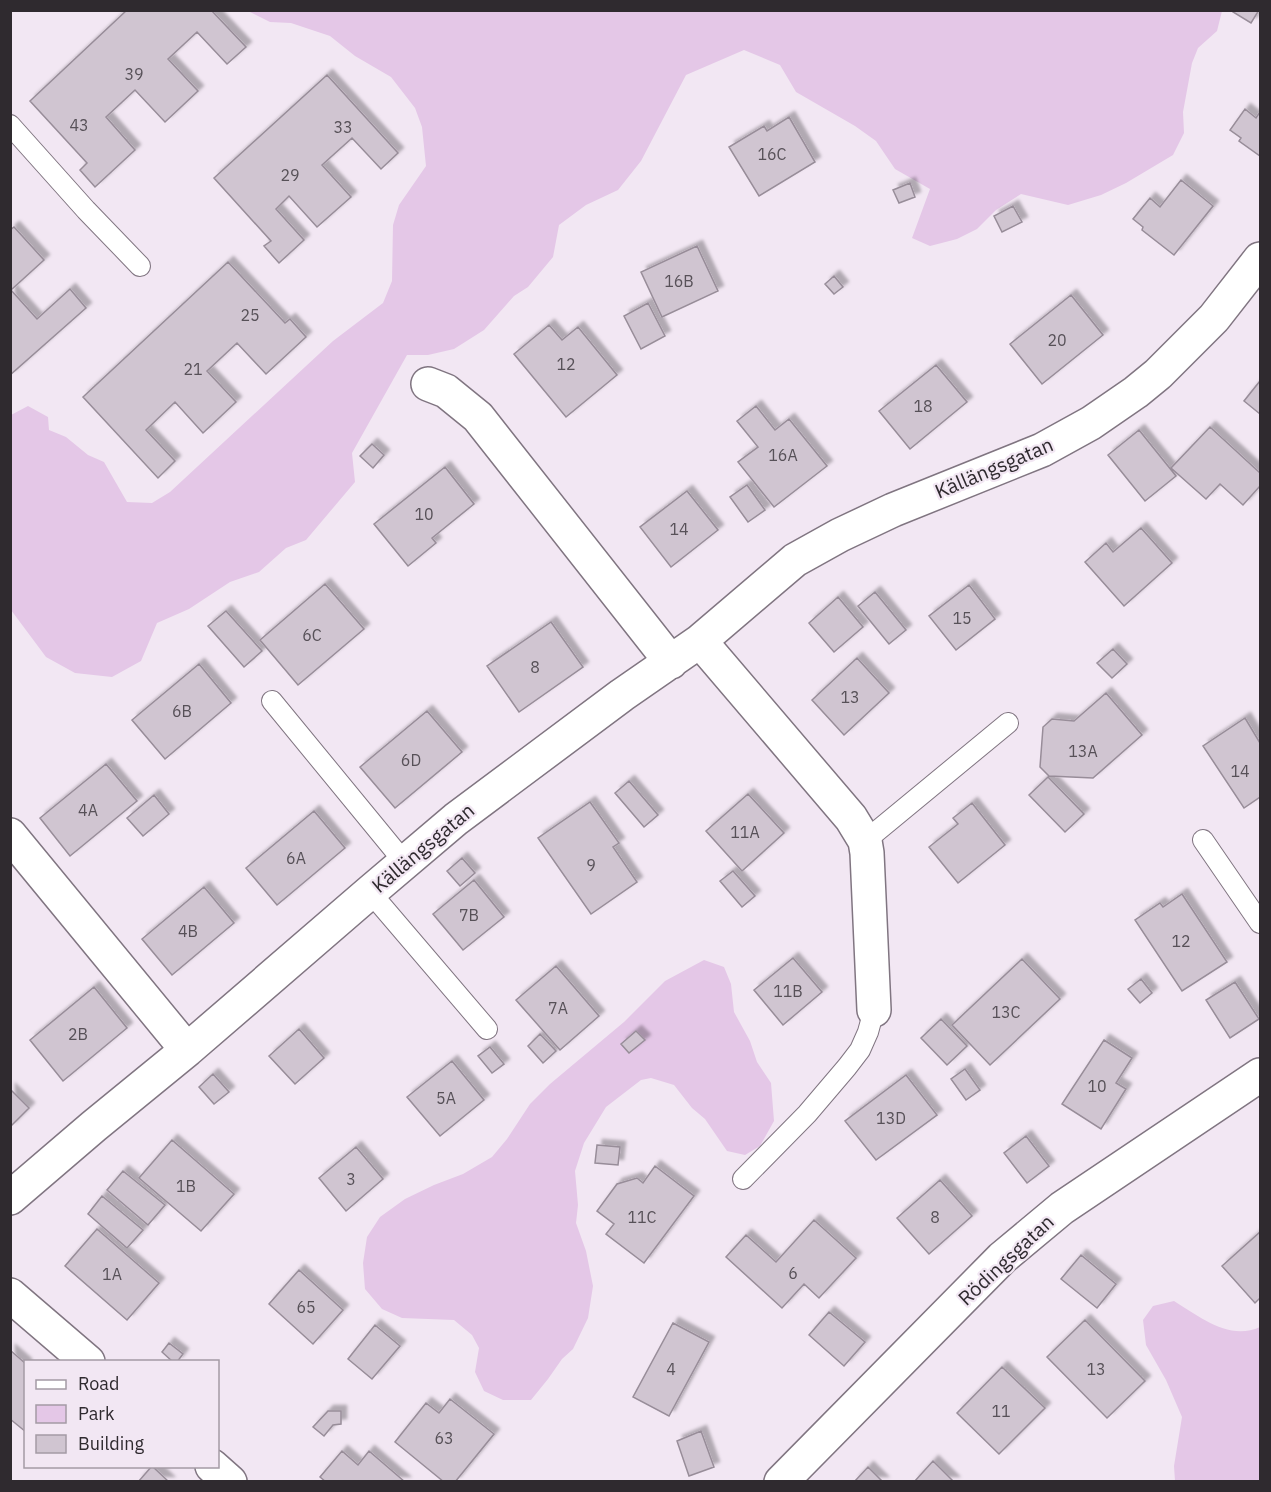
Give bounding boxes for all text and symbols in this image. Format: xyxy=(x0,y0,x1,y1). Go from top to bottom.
house number: 39 xyxy=(124,64,144,84)
house number: 43 xyxy=(69,115,89,135)
house number: 33 xyxy=(333,117,353,137)
house number: 16C xyxy=(757,144,787,164)
house number: 29 xyxy=(280,165,300,185)
house number: 16B xyxy=(664,271,694,291)
house number: 25 xyxy=(240,305,260,325)
house number: 20 xyxy=(1047,330,1067,350)
house number: 12 xyxy=(556,354,576,374)
house number: 21 xyxy=(183,359,203,379)
house number: 18 xyxy=(913,396,933,416)
street label: Källängsgatan xyxy=(930,430,1057,505)
house number: 16A xyxy=(768,445,798,465)
house number: 10 xyxy=(414,504,434,524)
house number: 14 xyxy=(669,519,689,539)
house number: 15 xyxy=(952,608,972,628)
house number: 6C xyxy=(302,625,322,645)
house number: 8 xyxy=(530,657,540,677)
house number: 13 xyxy=(840,687,860,707)
house number: 6B xyxy=(172,701,192,721)
house number: 13A xyxy=(1068,741,1098,761)
house number: 6D xyxy=(401,750,421,770)
house number: 14 xyxy=(1230,761,1250,781)
street label: Källängsgatan xyxy=(366,797,480,899)
house number: 4A xyxy=(78,800,98,820)
house number: 11A xyxy=(730,822,760,842)
house number: 6A xyxy=(286,848,306,868)
house number: 9 xyxy=(586,855,596,875)
house number: 7B xyxy=(459,905,479,925)
house number: 4B xyxy=(178,921,198,941)
house number: 12 xyxy=(1171,931,1191,951)
house number: 11B xyxy=(773,981,803,1001)
house number: 7A xyxy=(548,998,568,1018)
house number: 13C xyxy=(991,1002,1021,1022)
house number: 2B xyxy=(68,1024,88,1044)
house number: 10 xyxy=(1087,1076,1107,1096)
house number: 5A xyxy=(436,1088,456,1108)
house number: 13D xyxy=(876,1108,906,1128)
house number: 3 xyxy=(346,1169,356,1189)
house number: 1B xyxy=(176,1176,196,1196)
house number: 11C xyxy=(627,1207,657,1227)
house number: 8 xyxy=(930,1207,940,1227)
street label: Rödingsgatan xyxy=(952,1208,1059,1311)
house number: 6 xyxy=(788,1263,798,1283)
house number: 1A xyxy=(102,1264,122,1284)
house number: 65 xyxy=(296,1297,316,1317)
house number: 4 xyxy=(666,1359,676,1379)
house number: 13 xyxy=(1086,1359,1106,1379)
legend xyxy=(24,1360,219,1468)
text: Road xyxy=(78,1372,119,1395)
house number: 11 xyxy=(991,1401,1011,1421)
text: Park xyxy=(78,1402,115,1425)
house number: 63 xyxy=(434,1428,454,1448)
text: Building xyxy=(78,1432,145,1455)

